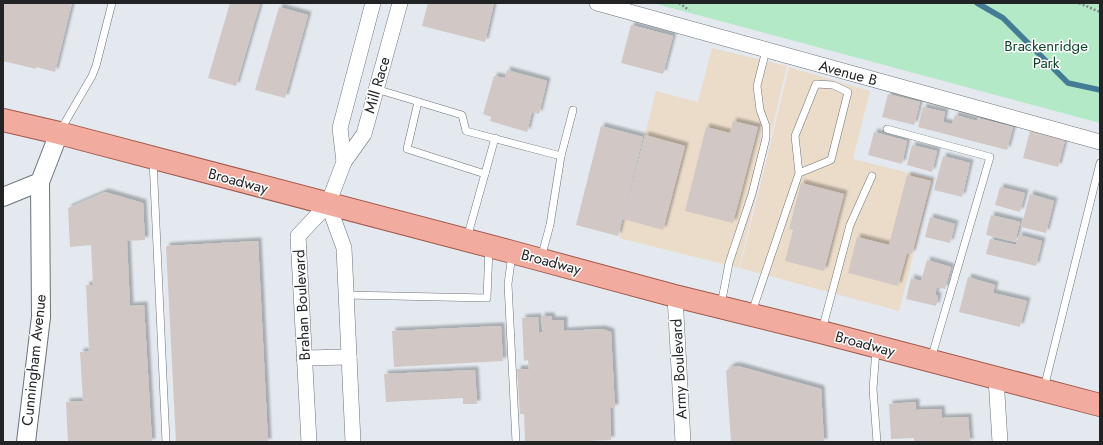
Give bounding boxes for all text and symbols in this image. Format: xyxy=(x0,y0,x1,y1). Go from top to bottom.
park label: Brackenridge Park xyxy=(1004,35,1088,74)
street label: Mill Race xyxy=(358,54,396,116)
street label: Avenue B xyxy=(816,55,880,91)
street label: Broadway xyxy=(206,162,271,200)
street label: Broadway xyxy=(519,243,584,281)
street label: Brahan Boulevard xyxy=(288,249,316,361)
street label: Cunningham Avenue xyxy=(16,293,52,427)
street label: Army Boulevard xyxy=(665,318,693,420)
street label: Broadway xyxy=(833,325,898,363)

